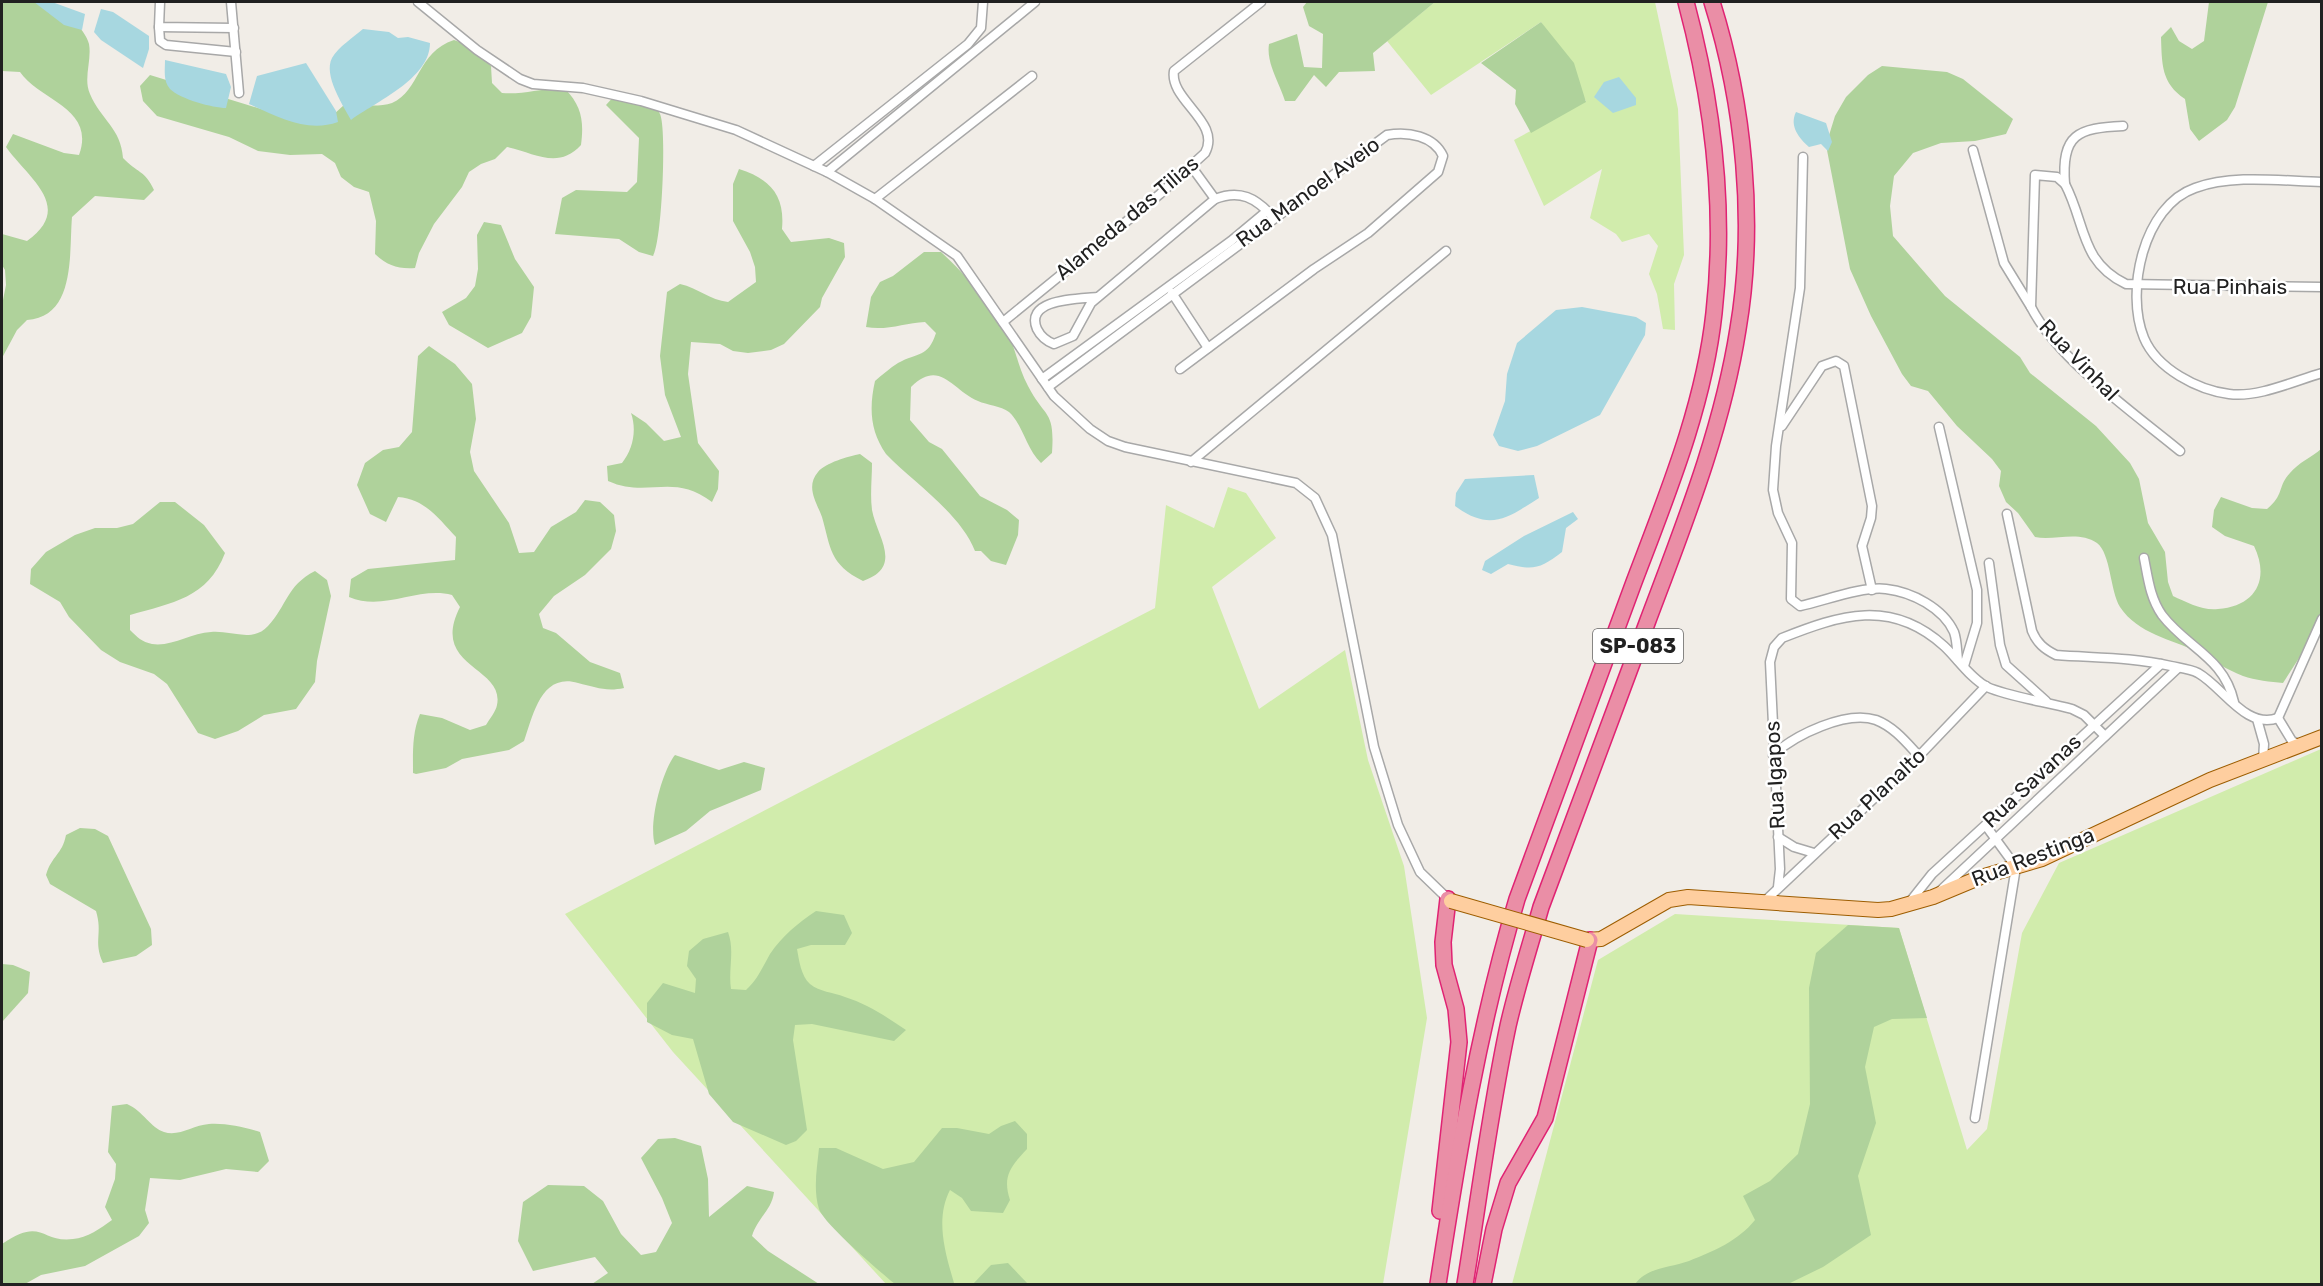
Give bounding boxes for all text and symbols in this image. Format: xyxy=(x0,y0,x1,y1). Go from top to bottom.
street label: Rua Manoel Aveio xyxy=(1231,131,1384,252)
street label: Alameda das Tilias xyxy=(1050,150,1203,285)
street label: Rua Pinhais xyxy=(2173,274,2287,299)
street label: Rua Vinhal xyxy=(2034,314,2124,406)
road number: SP-083 xyxy=(1593,629,1683,663)
street label: Rua Igapos xyxy=(1759,720,1790,830)
street label: Rua Savanas xyxy=(1977,729,2086,833)
street label: Rua Planalto xyxy=(1823,743,1930,845)
street label: Rua Restinga xyxy=(1968,822,2098,891)

